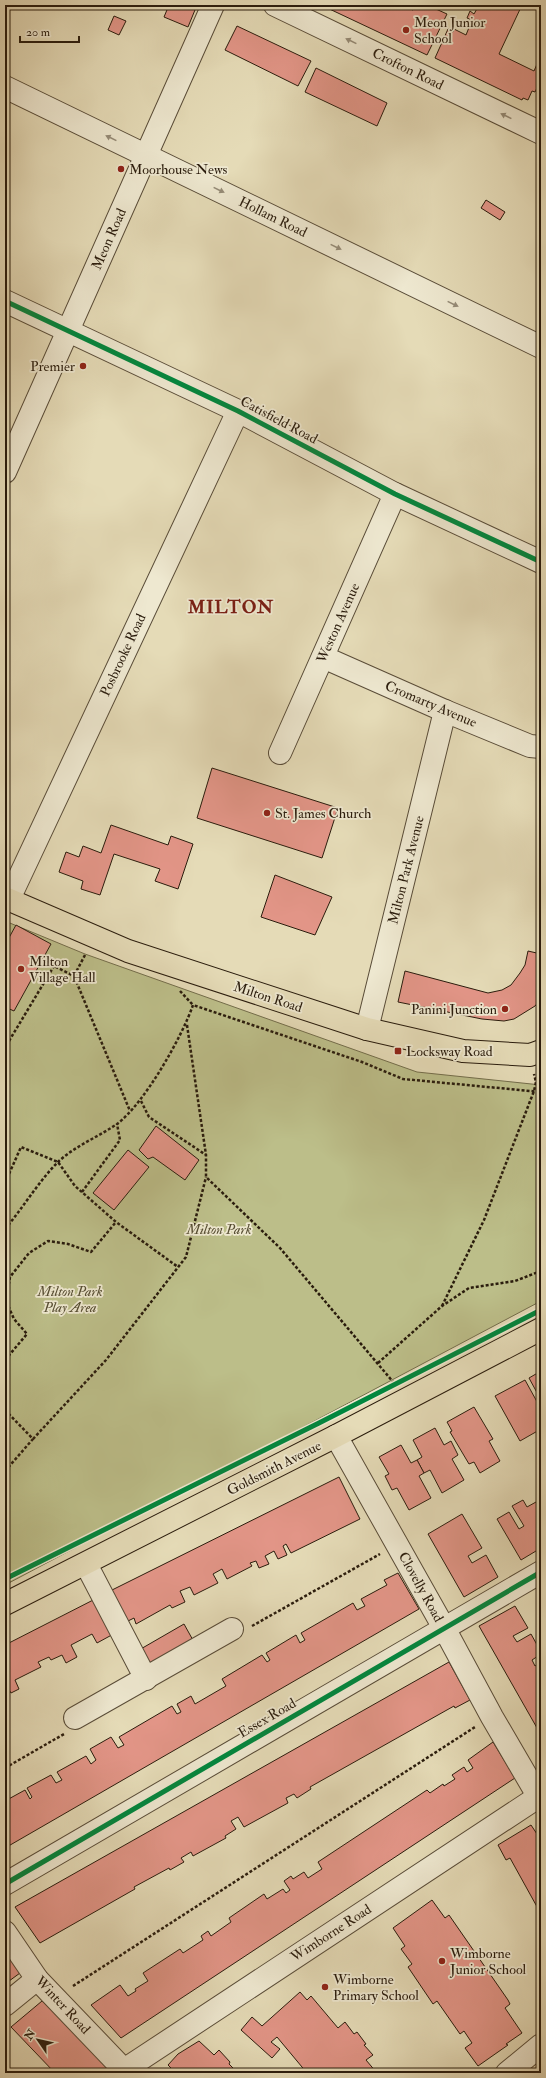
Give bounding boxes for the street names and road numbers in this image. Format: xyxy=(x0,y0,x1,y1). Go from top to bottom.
street label: Crofton Road xyxy=(370,44,447,94)
street label: Hollam Road xyxy=(236,193,310,241)
street label: Meon Road xyxy=(88,206,130,272)
street label: Catisfield Road xyxy=(237,392,321,448)
street label: Weston Avenue xyxy=(312,580,363,666)
street label: Posbrooke Road xyxy=(96,611,150,699)
street label: Cromarty Avenue xyxy=(382,677,480,732)
street label: Milton Park Avenue xyxy=(384,814,428,926)
street label: Milton Road xyxy=(231,978,305,1016)
street label: Goldsmith Avenue xyxy=(224,1437,324,1499)
street label: Clovelly Road xyxy=(394,1549,447,1626)
street label: Essex Road xyxy=(235,1695,299,1741)
street label: Wimborne Road xyxy=(287,1901,375,1966)
street label: Winter Road xyxy=(31,1972,94,2038)

